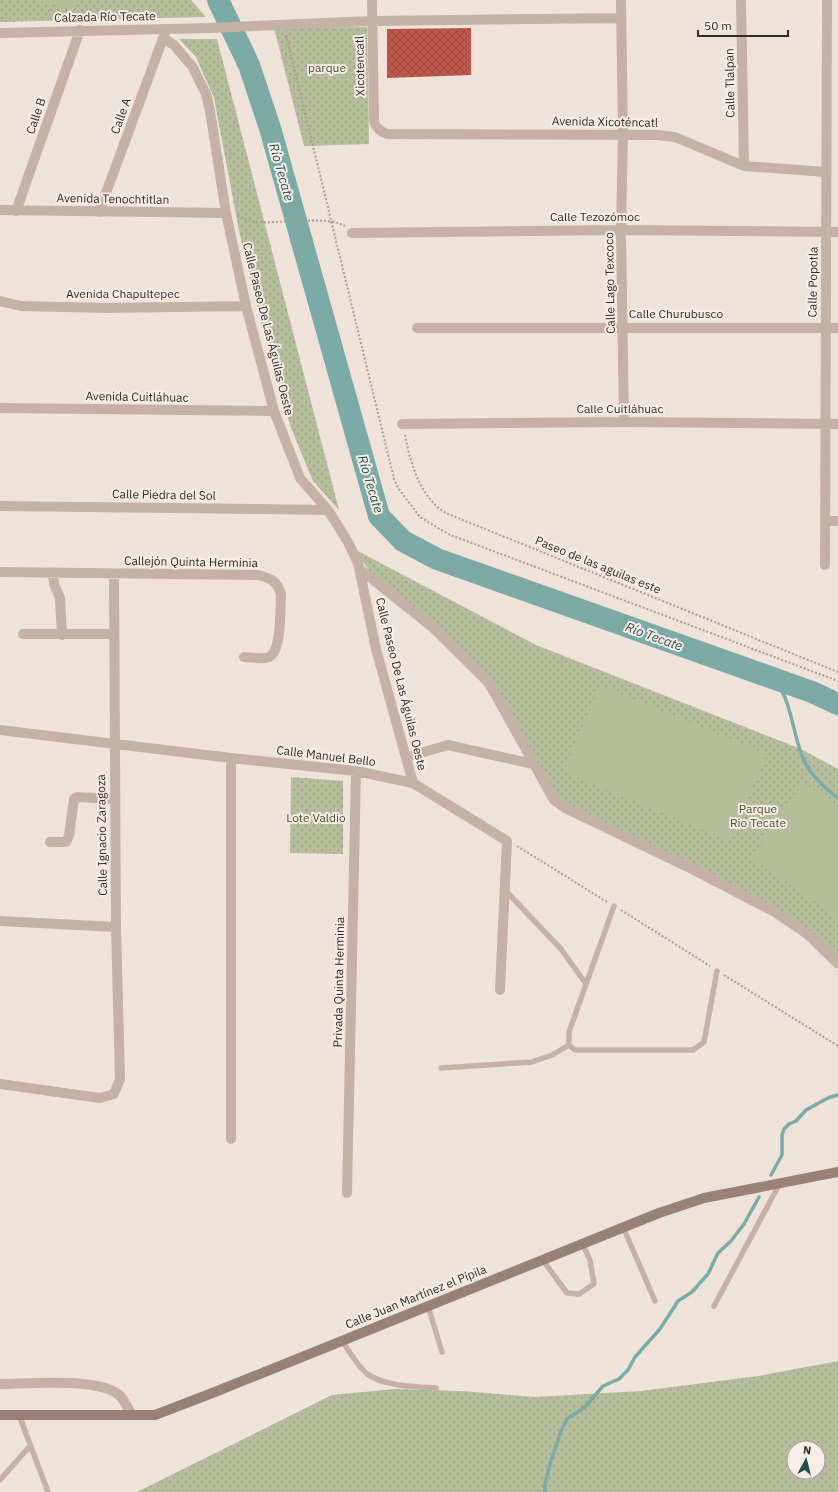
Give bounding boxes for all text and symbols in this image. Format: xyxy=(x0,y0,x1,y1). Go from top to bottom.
street label: Calzada Río Tecate xyxy=(54,8,156,25)
scale bar xyxy=(698,12,788,38)
text: 50 m xyxy=(704,18,732,33)
street label: Xicotencatl xyxy=(351,36,368,96)
street label: Calle Tlalpan xyxy=(721,48,738,118)
park label: parque xyxy=(308,60,346,75)
street label: Calle B xyxy=(22,95,49,136)
street label: Calle A xyxy=(107,95,134,136)
street label: Avenida Xicoténcatl xyxy=(552,113,658,130)
water label: Río Tecate xyxy=(265,141,298,203)
street label: Avenida Tenochtitlan xyxy=(56,190,170,207)
street label: Calle Tezozómoc xyxy=(550,209,640,224)
street label: Calle Lago Texcoco xyxy=(601,232,618,334)
street label: Calle Paseo De Las Águilas Oeste xyxy=(240,241,297,417)
street label: Calle Popotla xyxy=(804,246,821,318)
street label: Avenida Chapultepec xyxy=(66,286,180,301)
street label: Calle Churubusco xyxy=(629,306,723,321)
street label: Avenida Cuitláhuac xyxy=(85,388,189,405)
street label: Calle Cuitláhuac xyxy=(577,401,663,416)
water label: Río Tecate xyxy=(354,453,387,515)
street label: Calle Piedra del Sol xyxy=(112,486,216,503)
street label: Paseo de las aguilas este xyxy=(533,532,664,597)
street label: Callejón Quinta Herminia xyxy=(124,553,259,570)
street label: Calle Paseo De Las Águilas Oeste xyxy=(373,596,430,772)
water label: Río Tecate xyxy=(623,618,685,655)
street label: Calle Manuel Bello xyxy=(276,742,377,769)
street label: Calle Ignacio Zaragoza xyxy=(93,773,110,896)
park label: Parque Rio Tecate xyxy=(730,801,786,830)
park label: Lote Valdio xyxy=(286,810,346,825)
street label: Privada Quinta Herminia xyxy=(330,916,347,1047)
street label: Calle Juan Martínez el Pípila xyxy=(343,1261,489,1332)
north arrow xyxy=(786,1440,826,1480)
text: N xyxy=(802,1443,812,1458)

